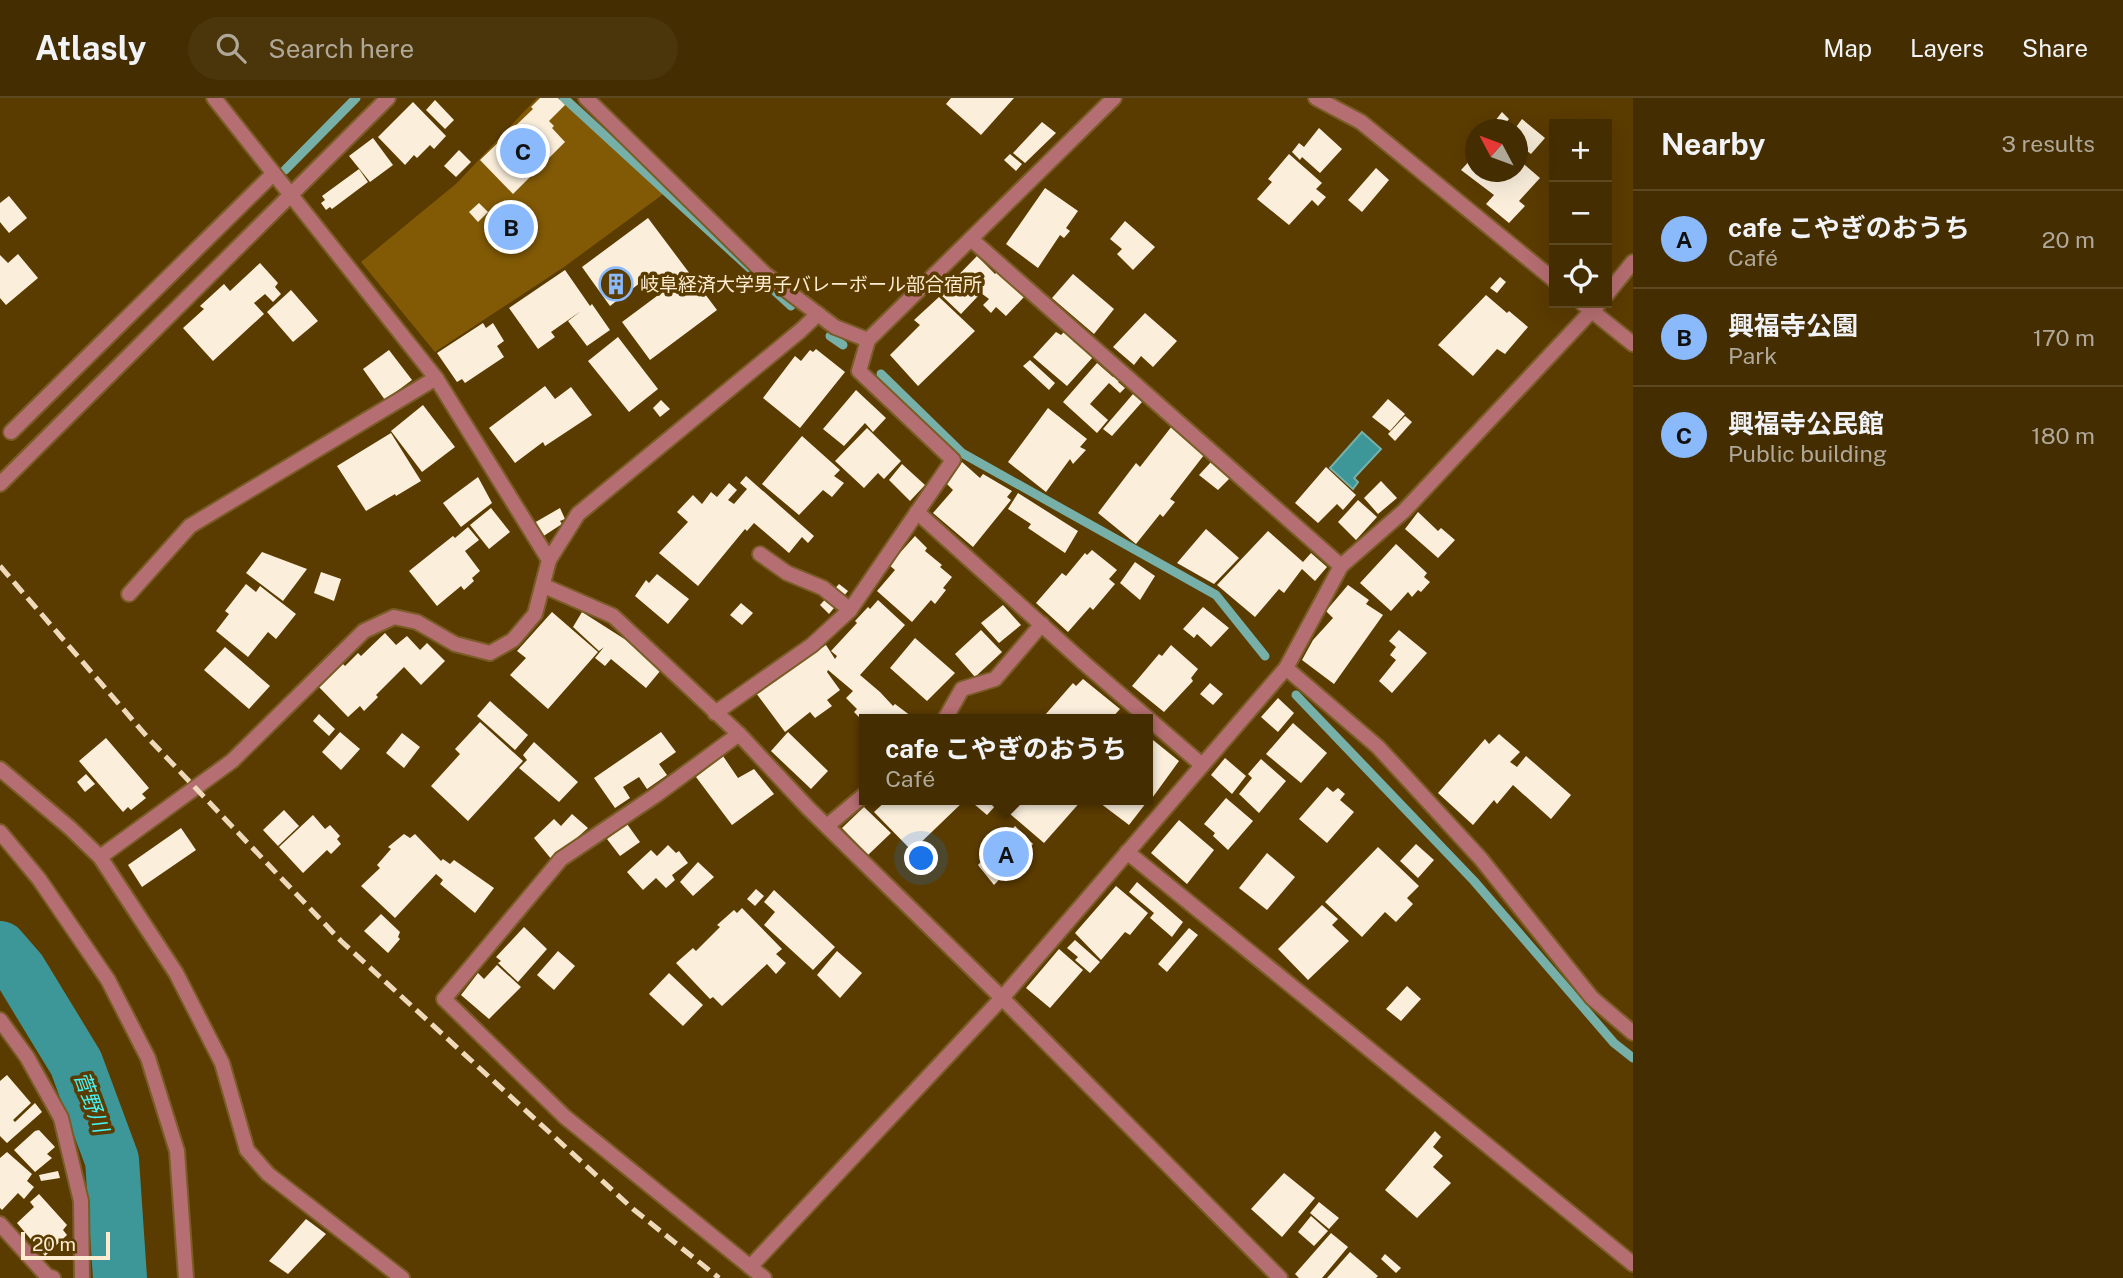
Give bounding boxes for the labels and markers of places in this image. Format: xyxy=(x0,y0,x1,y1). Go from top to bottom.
pin: C xyxy=(500,125,546,177)
pin: B xyxy=(488,201,534,253)
building icon: 岐阜経済大学男子バレーボール部合宿所 xyxy=(597,265,635,303)
place label: 岐阜経済大学男子バレーボール部合宿所 xyxy=(640,273,982,295)
pin: A xyxy=(983,828,1029,880)

